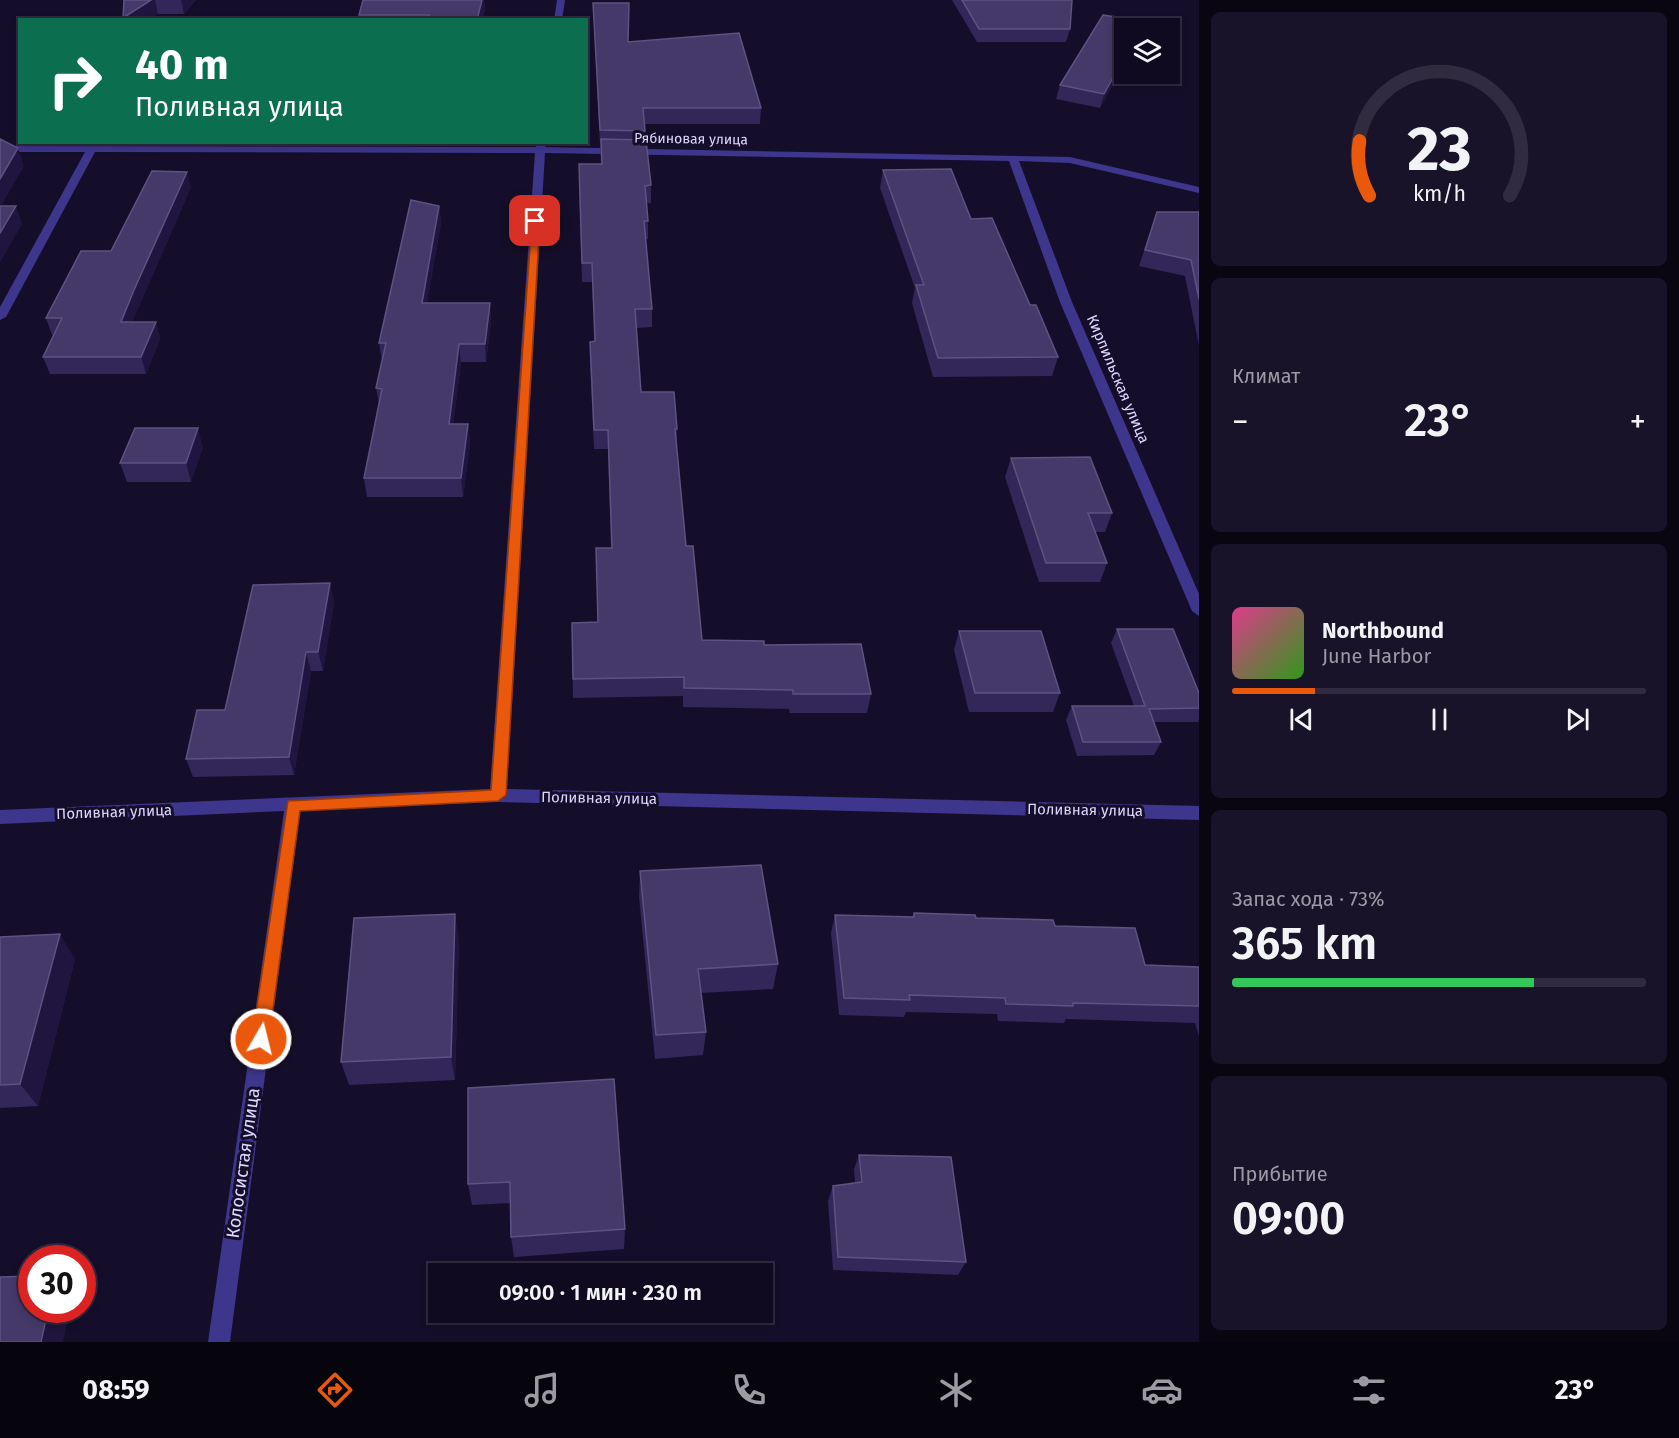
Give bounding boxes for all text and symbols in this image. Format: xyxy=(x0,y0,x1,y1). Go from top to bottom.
map controls xyxy=(1114,18,1180,84)
button: layers xyxy=(1114,18,1180,84)
text: 40 m xyxy=(135,40,229,90)
icon: right xyxy=(36,42,114,120)
text: Поливная улица xyxy=(135,91,344,123)
text: 23 xyxy=(1407,112,1471,187)
street label: Рябиновая улица xyxy=(634,130,748,148)
text: km/h xyxy=(1412,181,1466,207)
pin xyxy=(509,195,560,246)
icon: arrive xyxy=(518,204,551,237)
street label: Кирпильская улица xyxy=(1083,312,1153,446)
text: Климат xyxy=(1232,364,1300,388)
text: 23° xyxy=(1404,394,1474,448)
text: − xyxy=(1232,402,1249,442)
text: + xyxy=(1630,402,1646,442)
text: Northbound xyxy=(1322,617,1444,644)
text: June Harbor xyxy=(1322,644,1431,668)
icon: previous xyxy=(1285,703,1318,736)
icon: pause xyxy=(1423,703,1456,736)
icon: next xyxy=(1561,703,1594,736)
street label: Поливная улица xyxy=(541,788,657,808)
street label: Поливная улица xyxy=(1027,800,1143,820)
street label: Поливная улица xyxy=(56,801,172,823)
text: Запас хода · 73% xyxy=(1232,887,1384,911)
text: 365 km xyxy=(1232,917,1377,971)
position arrow xyxy=(229,1007,293,1071)
street label: Колосистая улица xyxy=(222,1086,264,1240)
text: Прибытие xyxy=(1232,1162,1328,1186)
text: 09:00 xyxy=(1232,1192,1345,1246)
speed limit sign: 30 xyxy=(18,1245,96,1323)
text: 09:00 · 1 мин · 230 m xyxy=(499,1279,702,1306)
icon: directions xyxy=(314,1369,356,1411)
icon: music xyxy=(521,1369,563,1411)
icon: phone xyxy=(728,1369,770,1411)
icon: climate xyxy=(935,1369,977,1411)
icon: car xyxy=(1141,1369,1183,1411)
icon: filters xyxy=(1348,1369,1390,1411)
text: 08:59 xyxy=(82,1374,150,1406)
text: 23° xyxy=(1555,1374,1597,1406)

